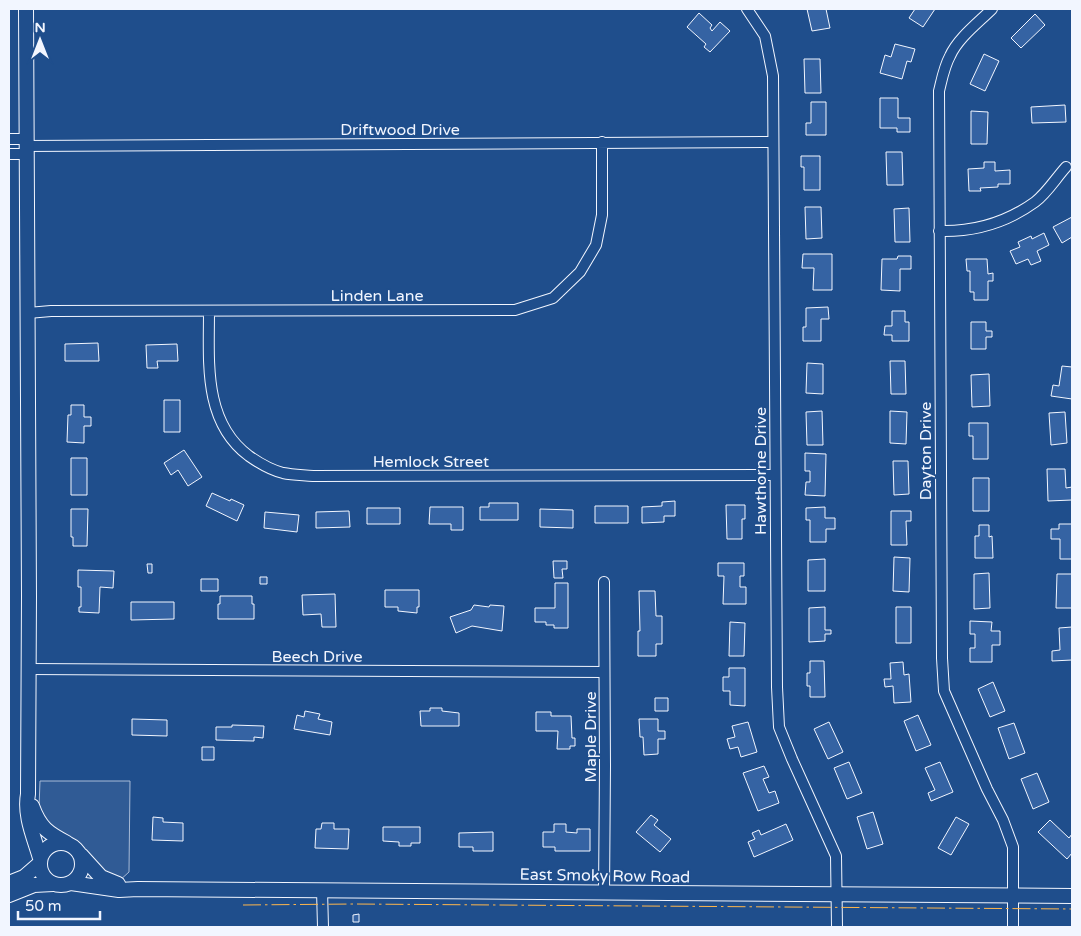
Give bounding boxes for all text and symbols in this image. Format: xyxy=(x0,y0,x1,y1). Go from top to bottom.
north arrow xyxy=(15,15,65,65)
text: N xyxy=(34,19,46,36)
street label: Driftwood Drive xyxy=(340,120,460,140)
street label: Linden Lane xyxy=(330,286,424,306)
street label: Dayton Drive xyxy=(916,402,936,500)
street label: Hawthorne Drive xyxy=(751,407,771,535)
street label: Hemlock Street xyxy=(373,452,489,472)
street label: Beech Drive xyxy=(272,647,362,667)
street label: Maple Drive xyxy=(581,691,601,783)
street label: East Smoky Row Road xyxy=(520,865,690,887)
scale bar xyxy=(18,888,100,920)
text: 50 m xyxy=(25,897,62,915)

